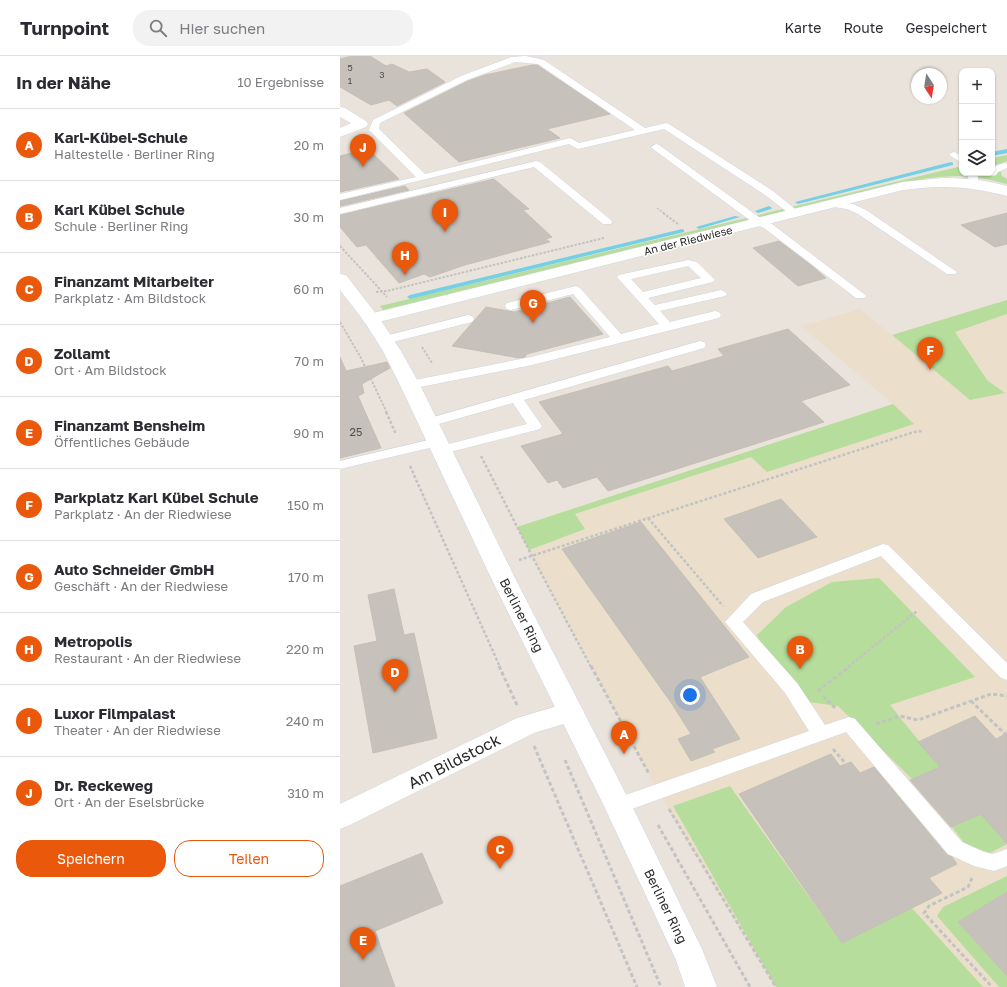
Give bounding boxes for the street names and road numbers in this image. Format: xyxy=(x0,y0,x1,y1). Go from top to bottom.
street label: An der Riedwiese xyxy=(642,223,734,257)
street label: Berliner Ring xyxy=(496,575,548,655)
street label: Am Bildstock xyxy=(404,729,504,793)
street label: Berliner Ring xyxy=(641,866,691,946)

